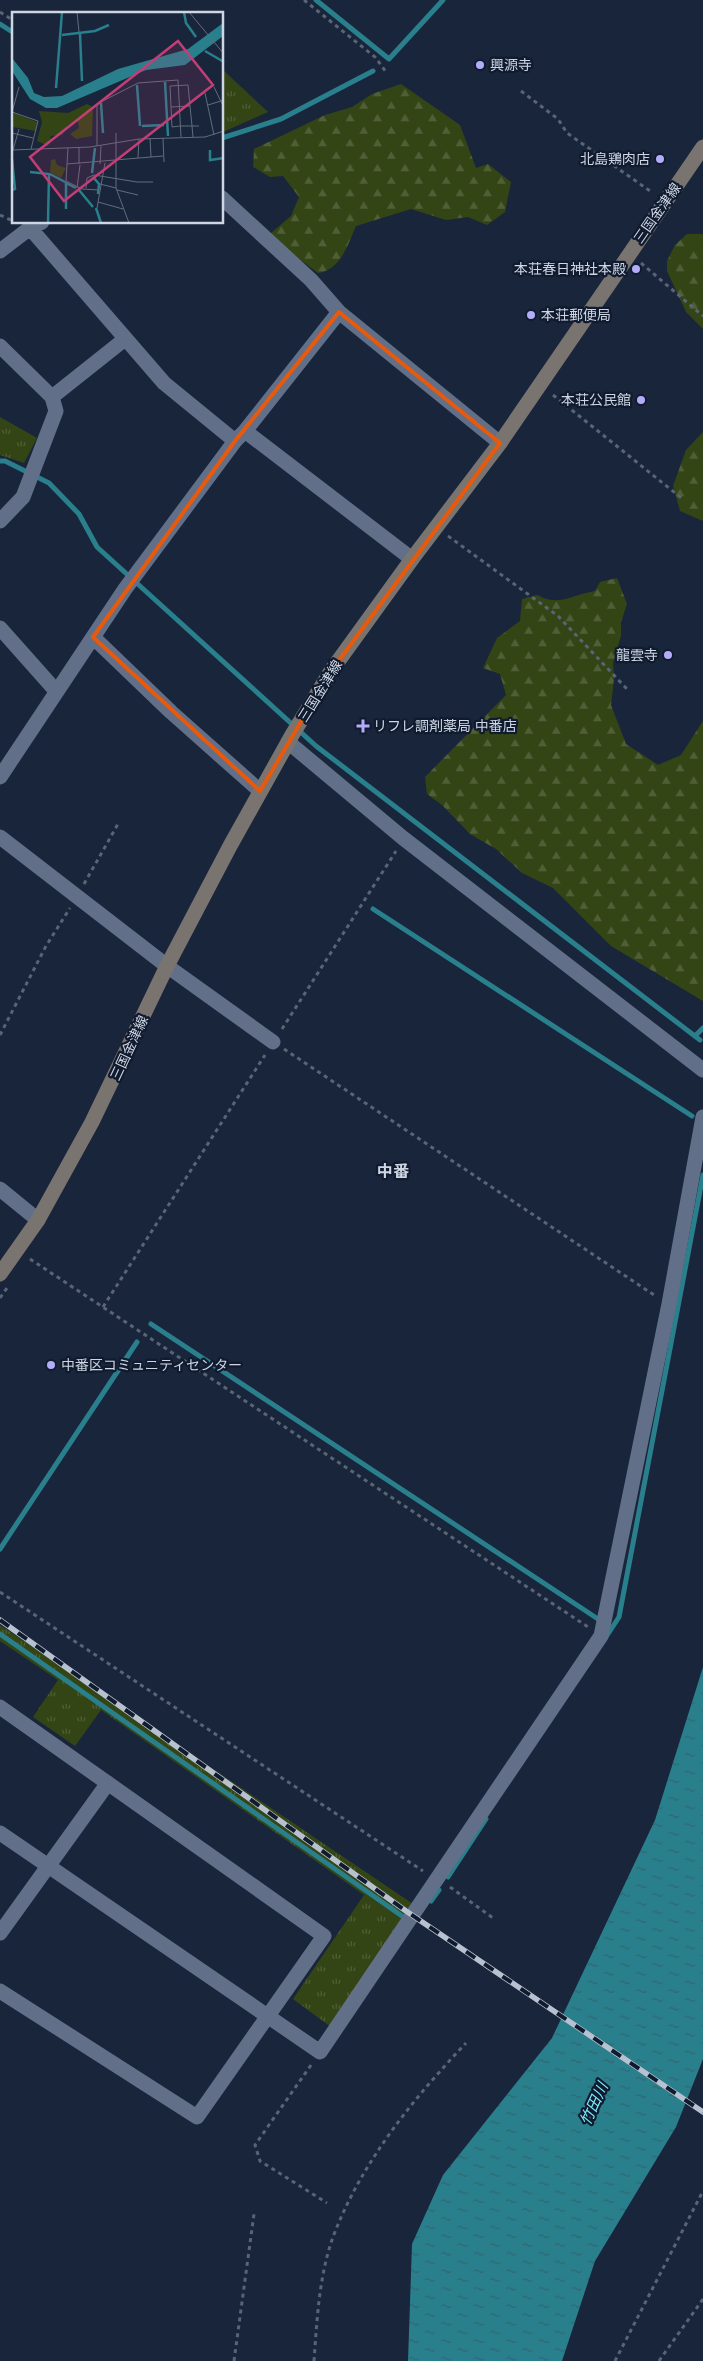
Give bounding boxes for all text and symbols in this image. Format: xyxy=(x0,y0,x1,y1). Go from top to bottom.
inset map xyxy=(12,12,224,224)
place label: 興源寺 xyxy=(490,56,532,74)
marker: 興源寺 xyxy=(474,59,486,71)
place label: 北島鶏肉店 xyxy=(580,150,650,168)
marker: 北島鶏肉店 xyxy=(654,153,666,165)
street label: 三国金津線 xyxy=(630,179,684,247)
place label: 本荘春日神社本殿 xyxy=(514,260,626,278)
marker: 本荘春日神社本殿 xyxy=(630,263,642,275)
place label: 本荘郵便局 xyxy=(541,306,611,324)
marker: 本荘郵便局 xyxy=(525,309,537,321)
place label: 本荘公民館 xyxy=(561,391,631,409)
marker: 本荘公民館 xyxy=(635,394,647,406)
place label: 龍雲寺 xyxy=(616,646,658,664)
marker: 龍雲寺 xyxy=(662,649,674,661)
street label: 三国金津線 xyxy=(294,657,346,725)
place label: リフレ調剤薬局 中番店 xyxy=(373,717,517,735)
marker: リフレ調剤薬局 中番店 xyxy=(357,720,369,732)
street label: 三国金津線 xyxy=(106,1012,152,1084)
district label: 中番 xyxy=(377,1161,409,1182)
place label: 中番区コミュニティセンター xyxy=(61,1356,242,1374)
marker: 中番区コミュニティセンター xyxy=(45,1359,57,1371)
water label: 竹田川 xyxy=(575,2078,613,2129)

